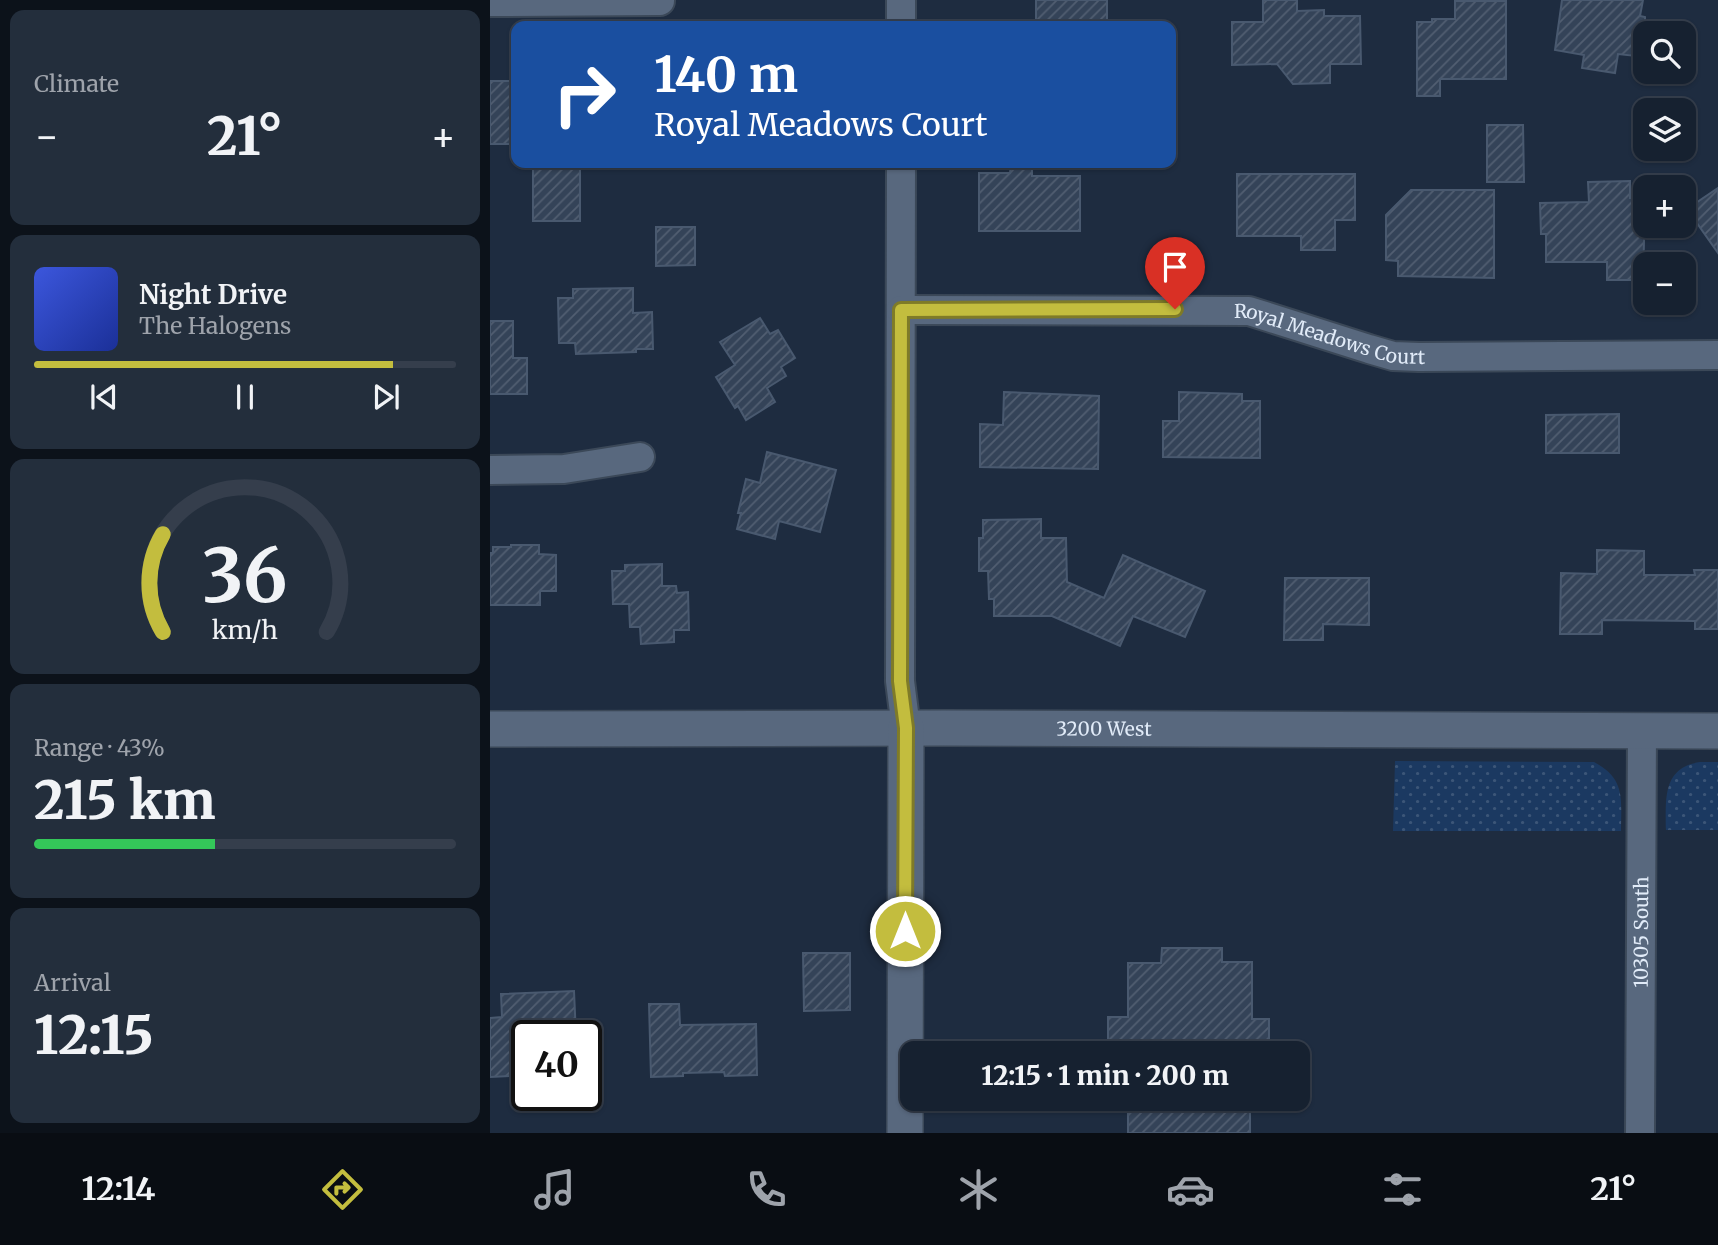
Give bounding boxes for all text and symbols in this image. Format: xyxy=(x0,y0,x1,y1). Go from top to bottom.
map controls xyxy=(1633,21,1696,315)
button: search xyxy=(1633,21,1696,84)
text: 140 m xyxy=(654,44,798,105)
icon: right xyxy=(539,49,630,140)
text: Climate xyxy=(34,69,119,98)
button: layers xyxy=(1633,98,1696,161)
text: 21° xyxy=(207,104,283,169)
text: Royal Meadows Court xyxy=(654,105,987,145)
text: − xyxy=(34,113,59,160)
text: + xyxy=(431,113,456,160)
button: + xyxy=(1633,175,1696,238)
pin xyxy=(1145,237,1205,309)
icon: arrive xyxy=(1156,248,1194,286)
button: − xyxy=(1633,252,1696,315)
text: Night Drive xyxy=(139,278,287,311)
street label: Royal Meadows Court xyxy=(1234,299,1426,369)
text: The Halogens xyxy=(139,311,291,340)
icon: previous xyxy=(85,378,123,416)
icon: pause xyxy=(226,378,264,416)
icon: next xyxy=(367,378,405,416)
text: 36 xyxy=(202,531,288,623)
text: km/h xyxy=(212,614,278,646)
street label: 3200 West xyxy=(1056,716,1152,741)
text: Range · 43% xyxy=(34,733,165,762)
text: 215 km xyxy=(34,768,215,833)
street label: 10305 South xyxy=(1629,876,1653,988)
position arrow xyxy=(868,894,942,968)
text: Arrival xyxy=(34,968,111,997)
text: 12:15 xyxy=(34,1003,154,1068)
speed limit sign: 40 xyxy=(511,1020,602,1111)
text: 12:15 · 1 min · 200 m xyxy=(981,1059,1229,1092)
icon: directions xyxy=(318,1165,367,1214)
icon: music xyxy=(530,1165,579,1214)
icon: phone xyxy=(742,1165,791,1214)
icon: climate xyxy=(954,1165,1003,1214)
icon: car xyxy=(1166,1165,1215,1214)
icon: filters xyxy=(1378,1165,1427,1214)
text: 12:14 xyxy=(82,1169,155,1209)
text: 21° xyxy=(1590,1169,1637,1209)

